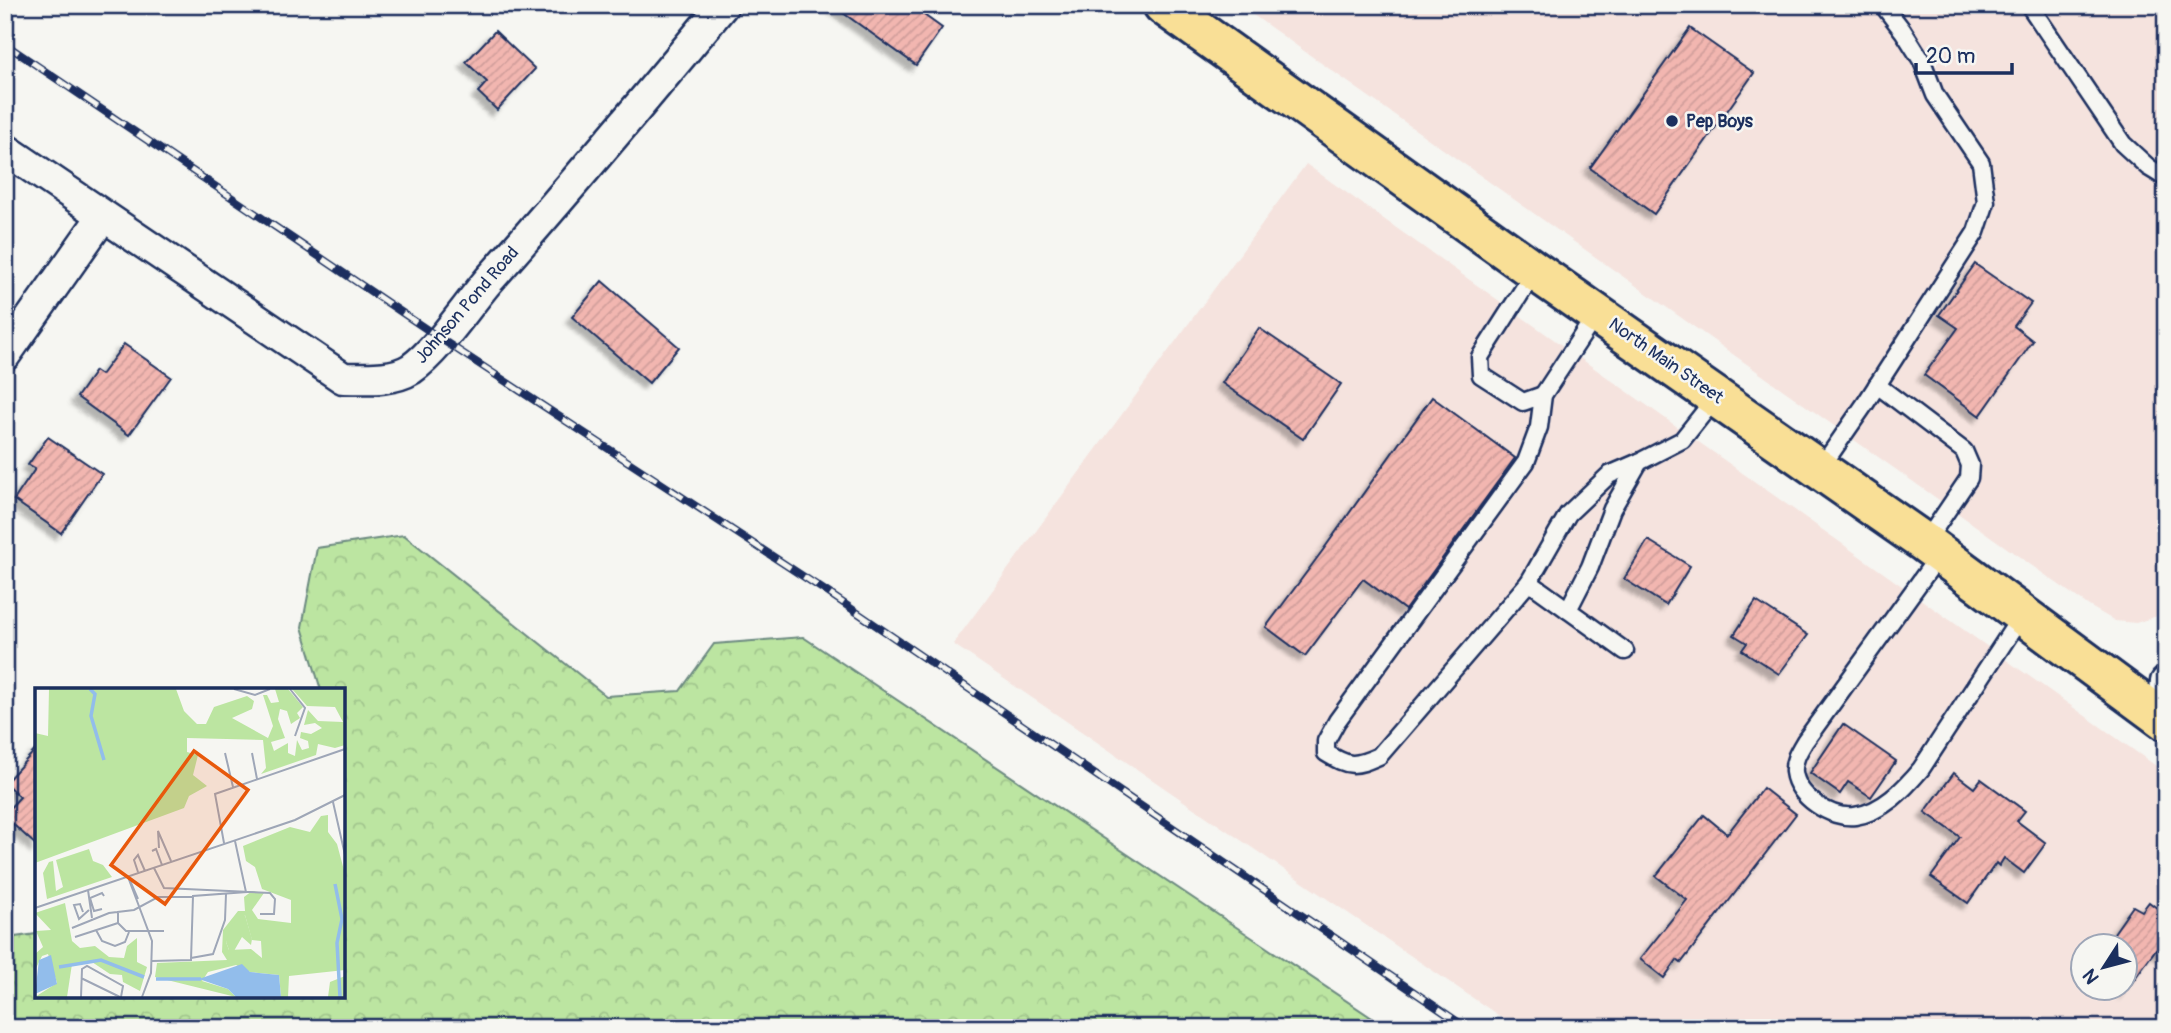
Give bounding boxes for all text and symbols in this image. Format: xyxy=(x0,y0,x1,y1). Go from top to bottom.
scale bar xyxy=(1916,32,2012,76)
text: 20 m xyxy=(1926,43,1975,70)
place label: Pep Boys xyxy=(1686,110,1754,133)
marker: Pep Boys xyxy=(1664,113,1680,129)
street label: Johnson Pond Road xyxy=(410,242,524,368)
street label: North Main Street xyxy=(1604,313,1729,410)
inset map xyxy=(35,688,345,998)
north arrow xyxy=(2070,932,2140,1002)
text: N xyxy=(2077,964,2105,989)

